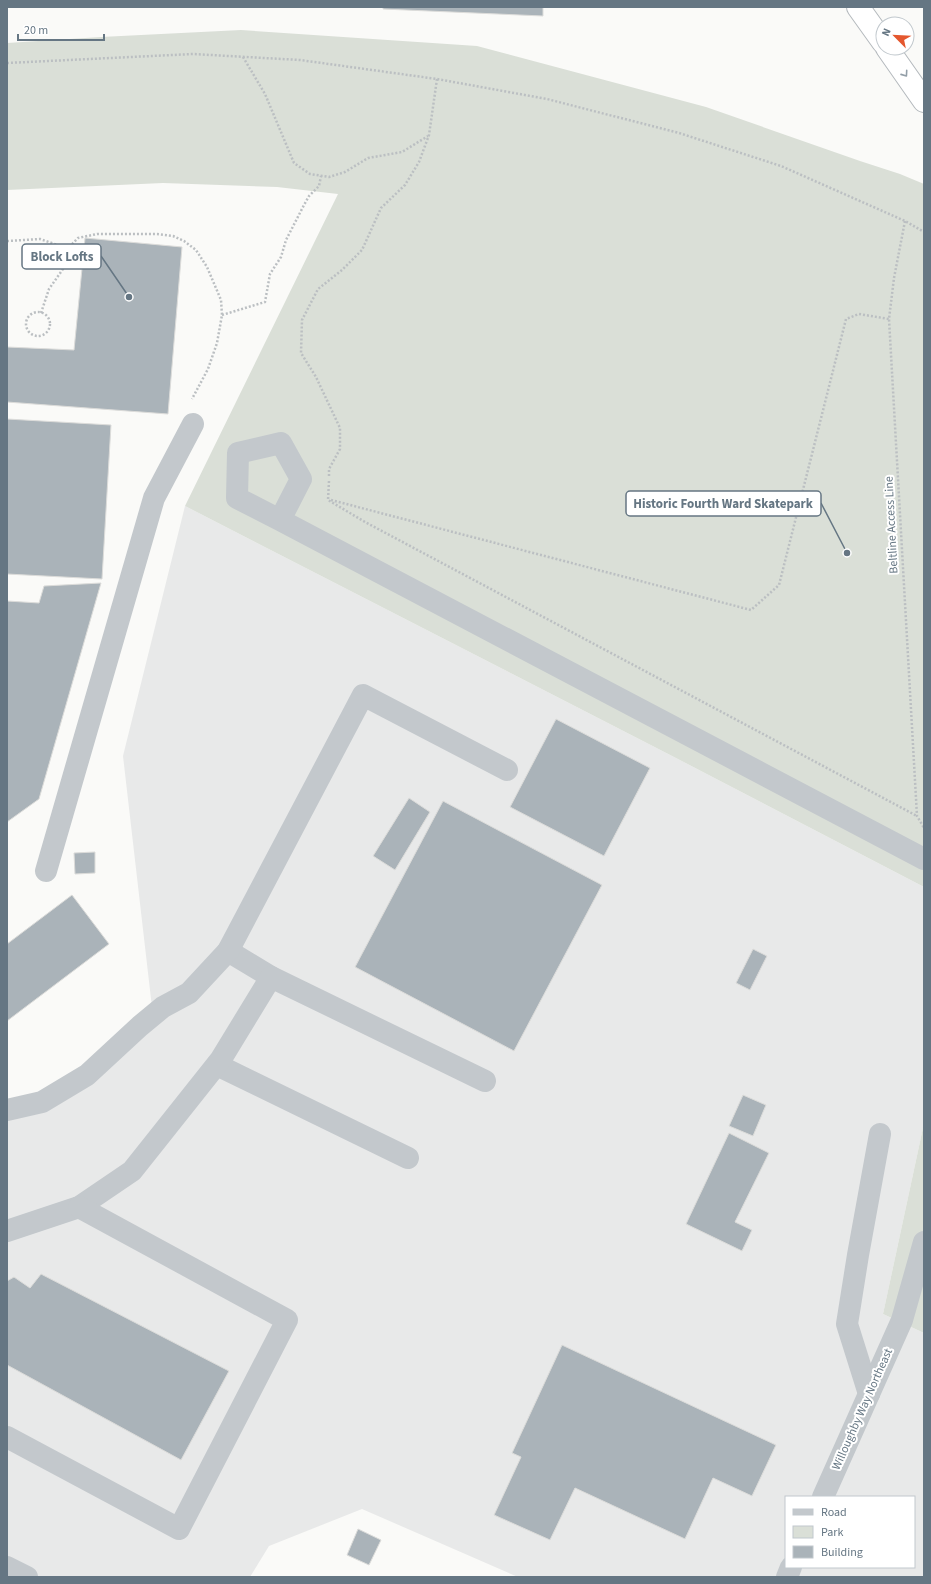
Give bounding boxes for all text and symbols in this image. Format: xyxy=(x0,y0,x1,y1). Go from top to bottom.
scale bar xyxy=(18,16,104,42)
north arrow xyxy=(875,16,915,56)
text: 20 m xyxy=(24,22,48,39)
text: N xyxy=(878,26,895,39)
one-way arrow xyxy=(900,70,907,77)
callout: Block Lofts xyxy=(22,244,101,269)
text: Block Lofts xyxy=(31,248,94,266)
street label: Beltline Access Line xyxy=(880,476,903,574)
callout: Historic Fourth Ward Skatepark xyxy=(626,491,821,516)
text: Historic Fourth Ward Skatepark xyxy=(633,495,814,513)
street label: Willoughby Way Northeast xyxy=(828,1346,897,1473)
legend xyxy=(785,1496,915,1568)
text: Road xyxy=(821,1504,847,1521)
text: Park xyxy=(821,1524,843,1541)
text: Building xyxy=(821,1544,863,1561)

